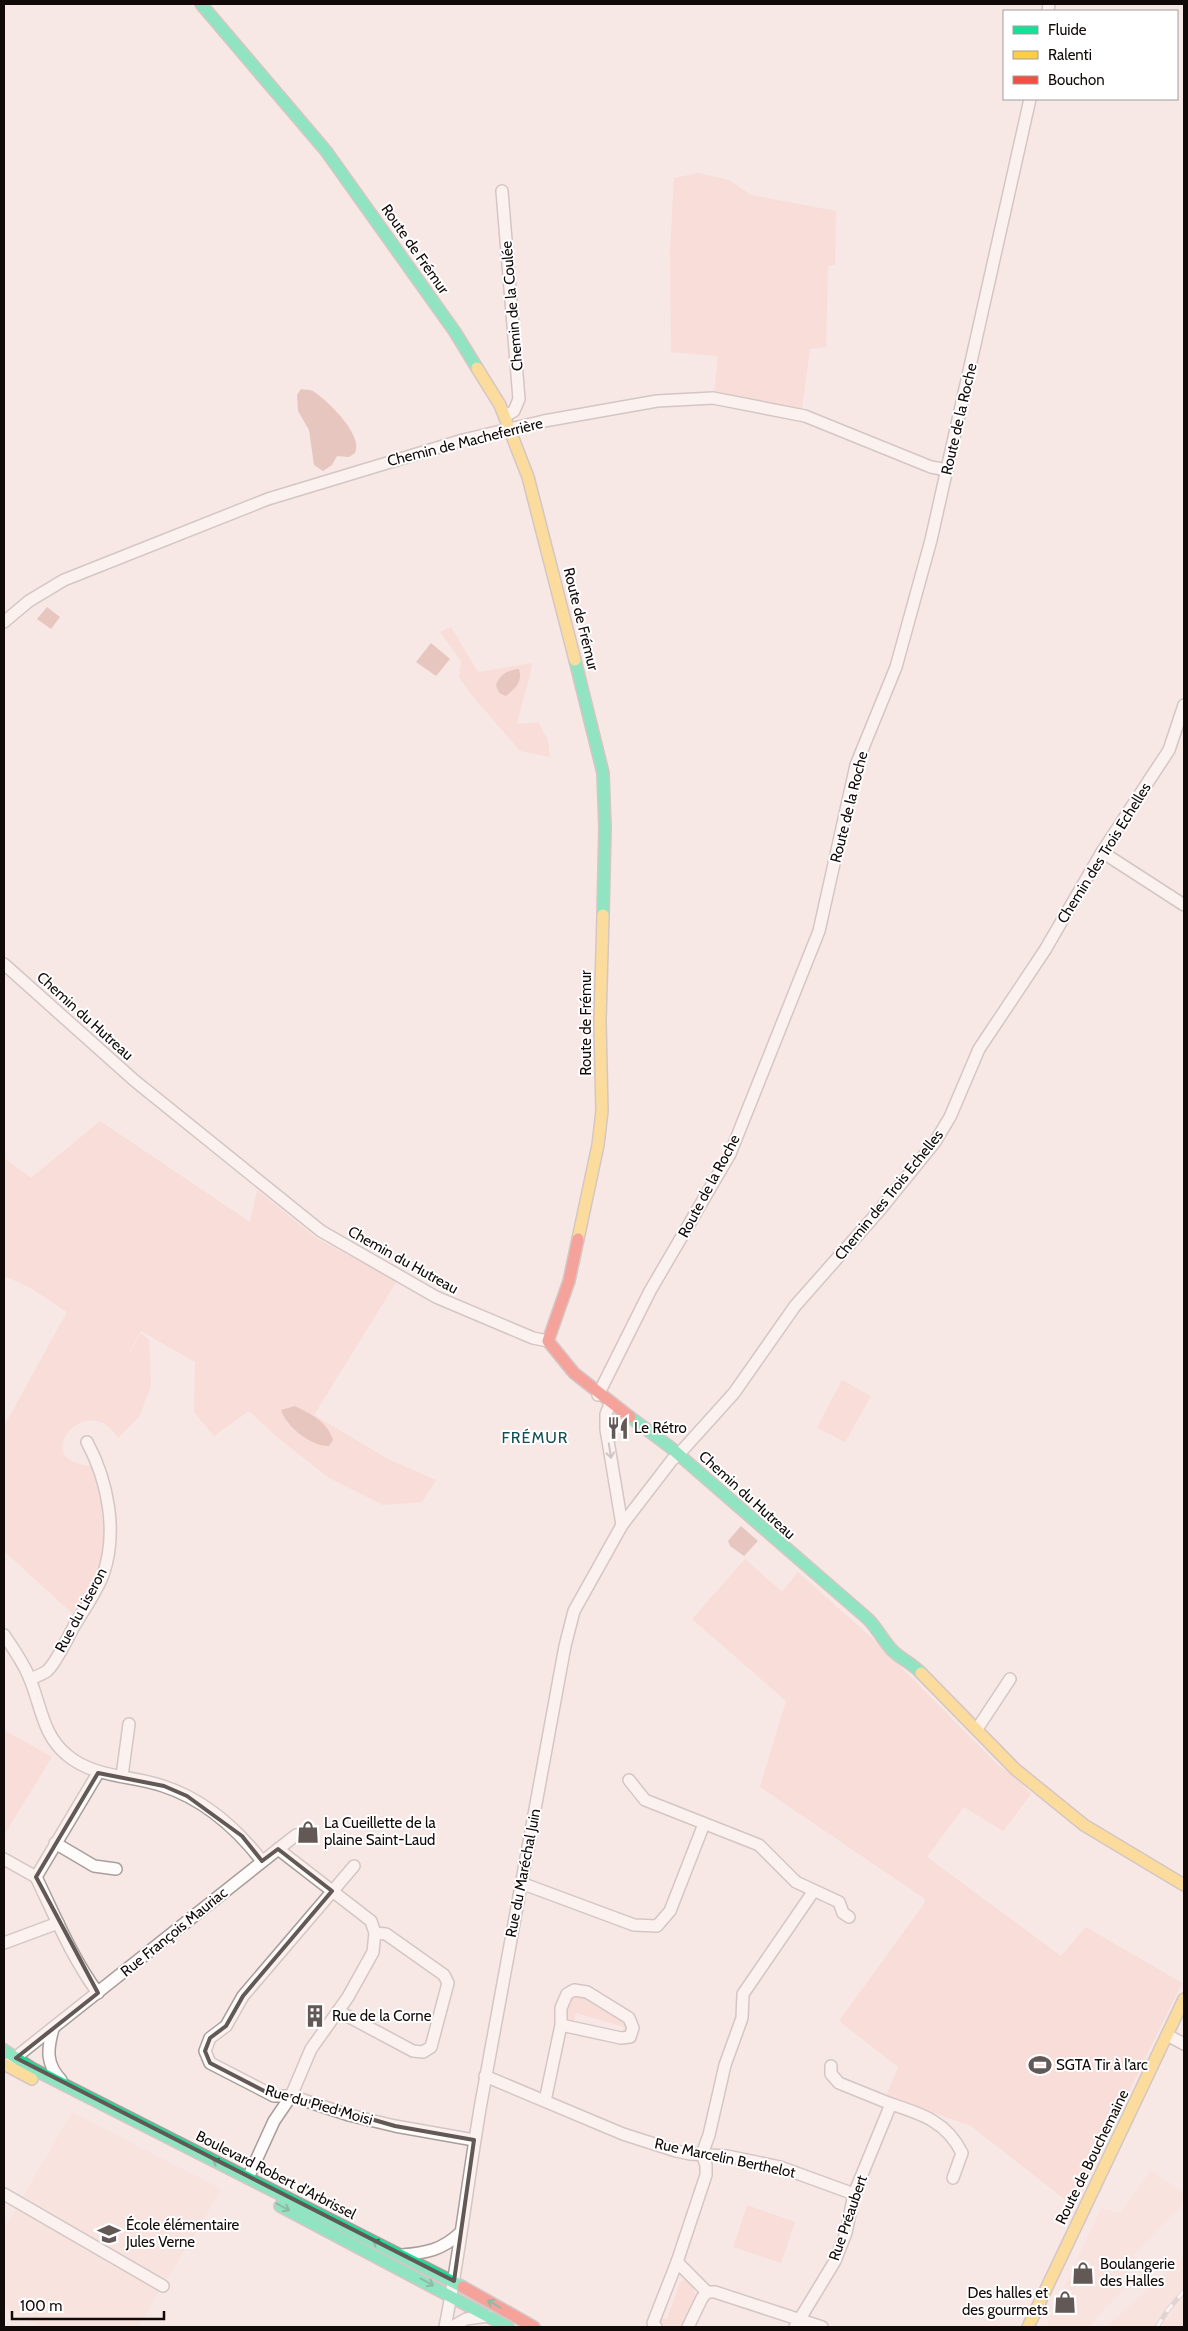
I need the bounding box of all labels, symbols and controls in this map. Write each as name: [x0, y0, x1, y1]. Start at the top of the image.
legend: [1003, 10, 1178, 100]
text: Fluide: [1048, 21, 1087, 39]
text: Ralenti: [1048, 46, 1092, 64]
text: Bouchon: [1048, 71, 1105, 89]
street label: Route de Frémur: [377, 201, 453, 298]
street label: Chemin de la Coulée: [497, 240, 527, 372]
street label: Route de la Roche: [937, 361, 981, 477]
street label: Chemin de Macheferrière: [385, 414, 545, 470]
street label: Route de Frémur: [560, 566, 603, 673]
street label: Route de la Roche: [826, 749, 872, 865]
street label: Chemin des Trois Echelles: [1053, 779, 1155, 927]
street label: Chemin du Hutreau: [33, 968, 137, 1064]
street label: Route de Frémur: [577, 970, 595, 1076]
street label: Chemin des Trois Echelles: [831, 1126, 947, 1264]
street label: Route de la Roche: [674, 1131, 744, 1241]
street label: Chemin du Hutreau: [345, 1222, 461, 1298]
restaurant icon: Le Rétro: [605, 1415, 631, 1441]
place label: Le Rétro: [634, 1419, 687, 1437]
district label: FRÉMUR: [502, 1428, 568, 1447]
one-way arrow: [605, 1443, 615, 1459]
street label: Chemin du Hutreau: [695, 1447, 799, 1543]
street label: Rue du Liseron: [51, 1565, 111, 1655]
street label: Rue du Maréchal Juin: [502, 1807, 544, 1939]
place label: La Cueillette de la plaine Saint-Laud: [324, 1814, 437, 1849]
shop icon: La Cueillette de la plaine Saint-Laud: [295, 1819, 321, 1845]
street label: Rue François Mauriac: [117, 1883, 231, 1981]
building icon: Rue de la Corne: [302, 2003, 328, 2029]
place label: Rue de la Corne: [332, 2007, 432, 2025]
sports icon: SGTA Tir à l’arc: [1027, 2052, 1053, 2078]
place label: SGTA Tir à l’arc: [1056, 2056, 1148, 2074]
street label: Rue du Pied Moisi: [263, 2081, 375, 2129]
street label: Route de Bouchemaine: [1052, 2086, 1133, 2227]
street label: Boulevard Robert d'Arbrissel: [193, 2127, 359, 2223]
street label: Rue Marcelin Berthelot: [653, 2134, 797, 2182]
one-way arrow: [211, 2158, 226, 2168]
street label: Rue Préaubert: [825, 2173, 871, 2263]
one-way arrow: [275, 2202, 290, 2212]
place label: École élémentaire Jules Verne: [125, 2215, 239, 2251]
school or university icon: École élémentaire Jules Verne: [96, 2221, 122, 2247]
one-way arrow: [372, 2239, 387, 2249]
place label: Boulangerie des Halles: [1100, 2255, 1175, 2290]
shop icon: Boulangerie des Halles: [1070, 2260, 1096, 2286]
one-way arrow: [419, 2277, 434, 2287]
place label: Des halles et des gourmets: [962, 2284, 1048, 2319]
scale bar: [12, 2288, 165, 2320]
shop icon: Des halles et des gourmets: [1052, 2289, 1078, 2315]
text: 100 m: [20, 2297, 62, 2315]
one-way arrow: [488, 2299, 502, 2309]

